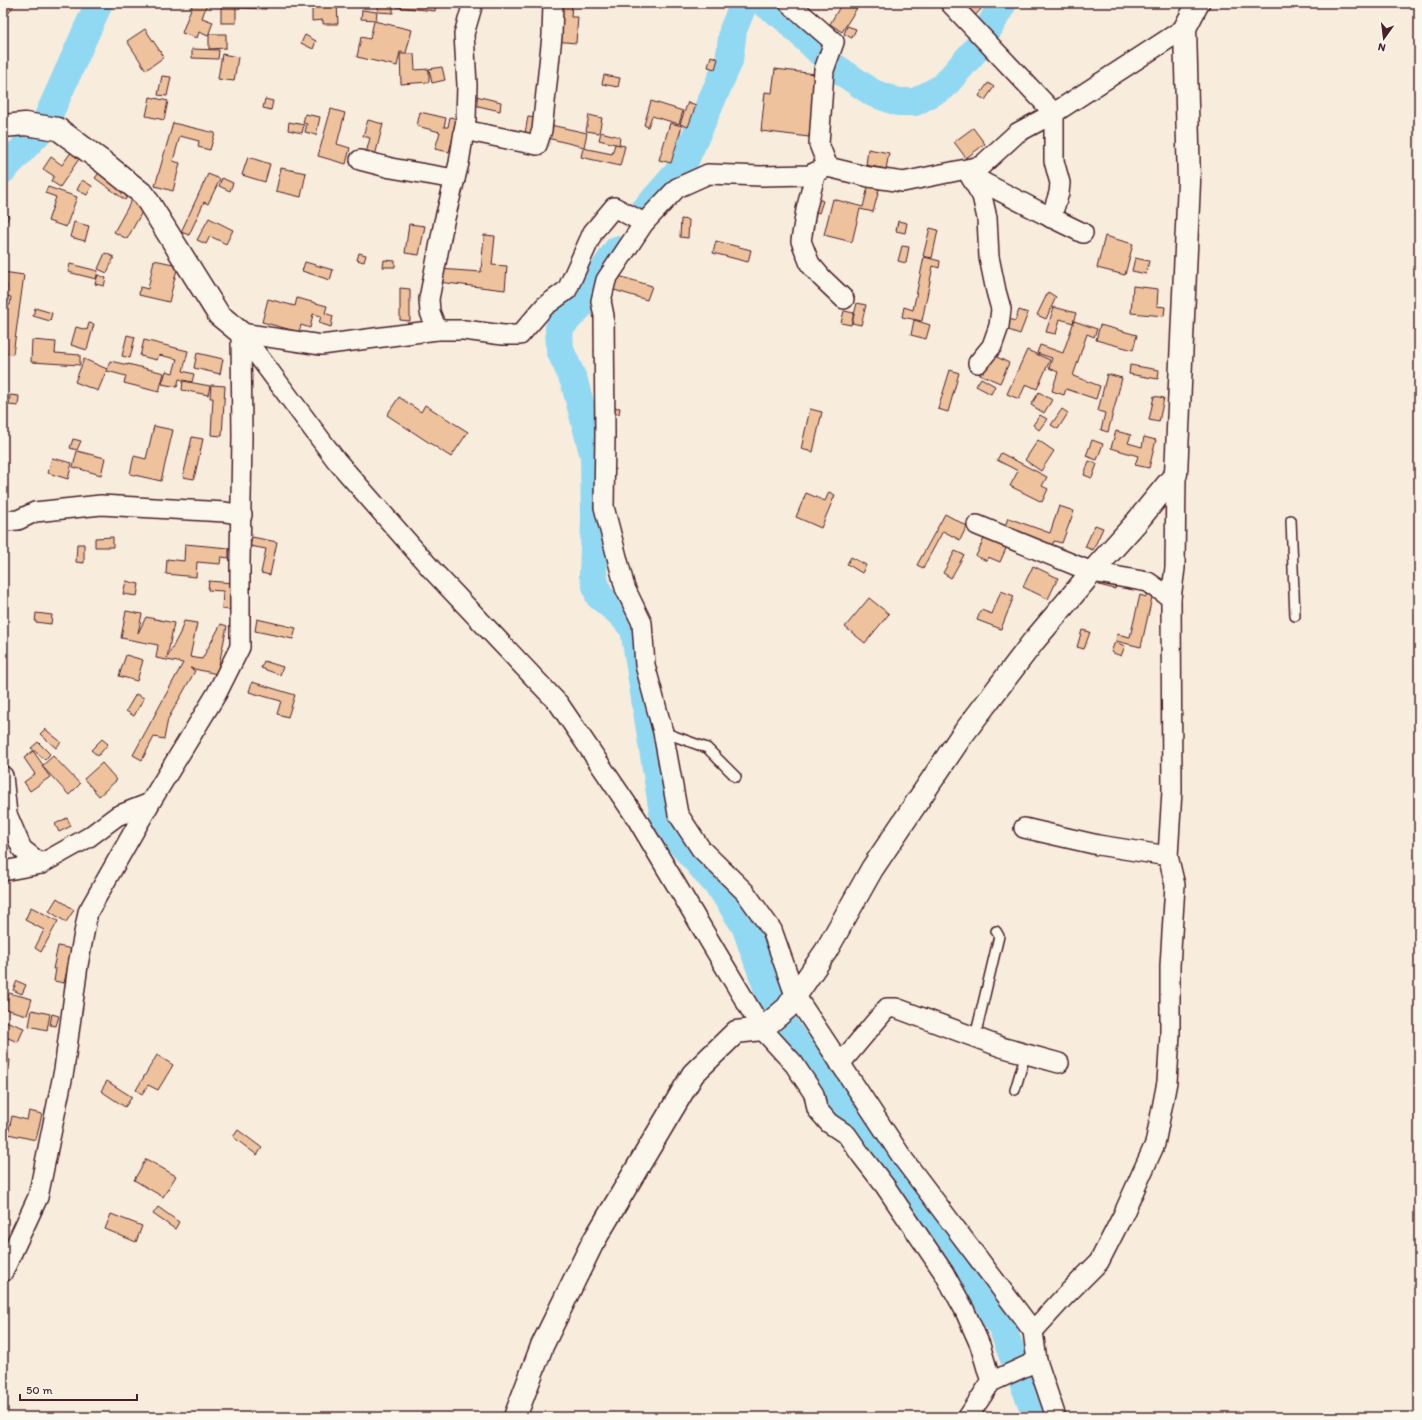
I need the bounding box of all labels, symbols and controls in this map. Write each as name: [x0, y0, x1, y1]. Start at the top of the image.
north arrow: [1364, 18, 1404, 58]
text: N: [1377, 40, 1387, 54]
scale bar: [20, 1376, 137, 1402]
text: 50 m: [26, 1383, 52, 1397]

